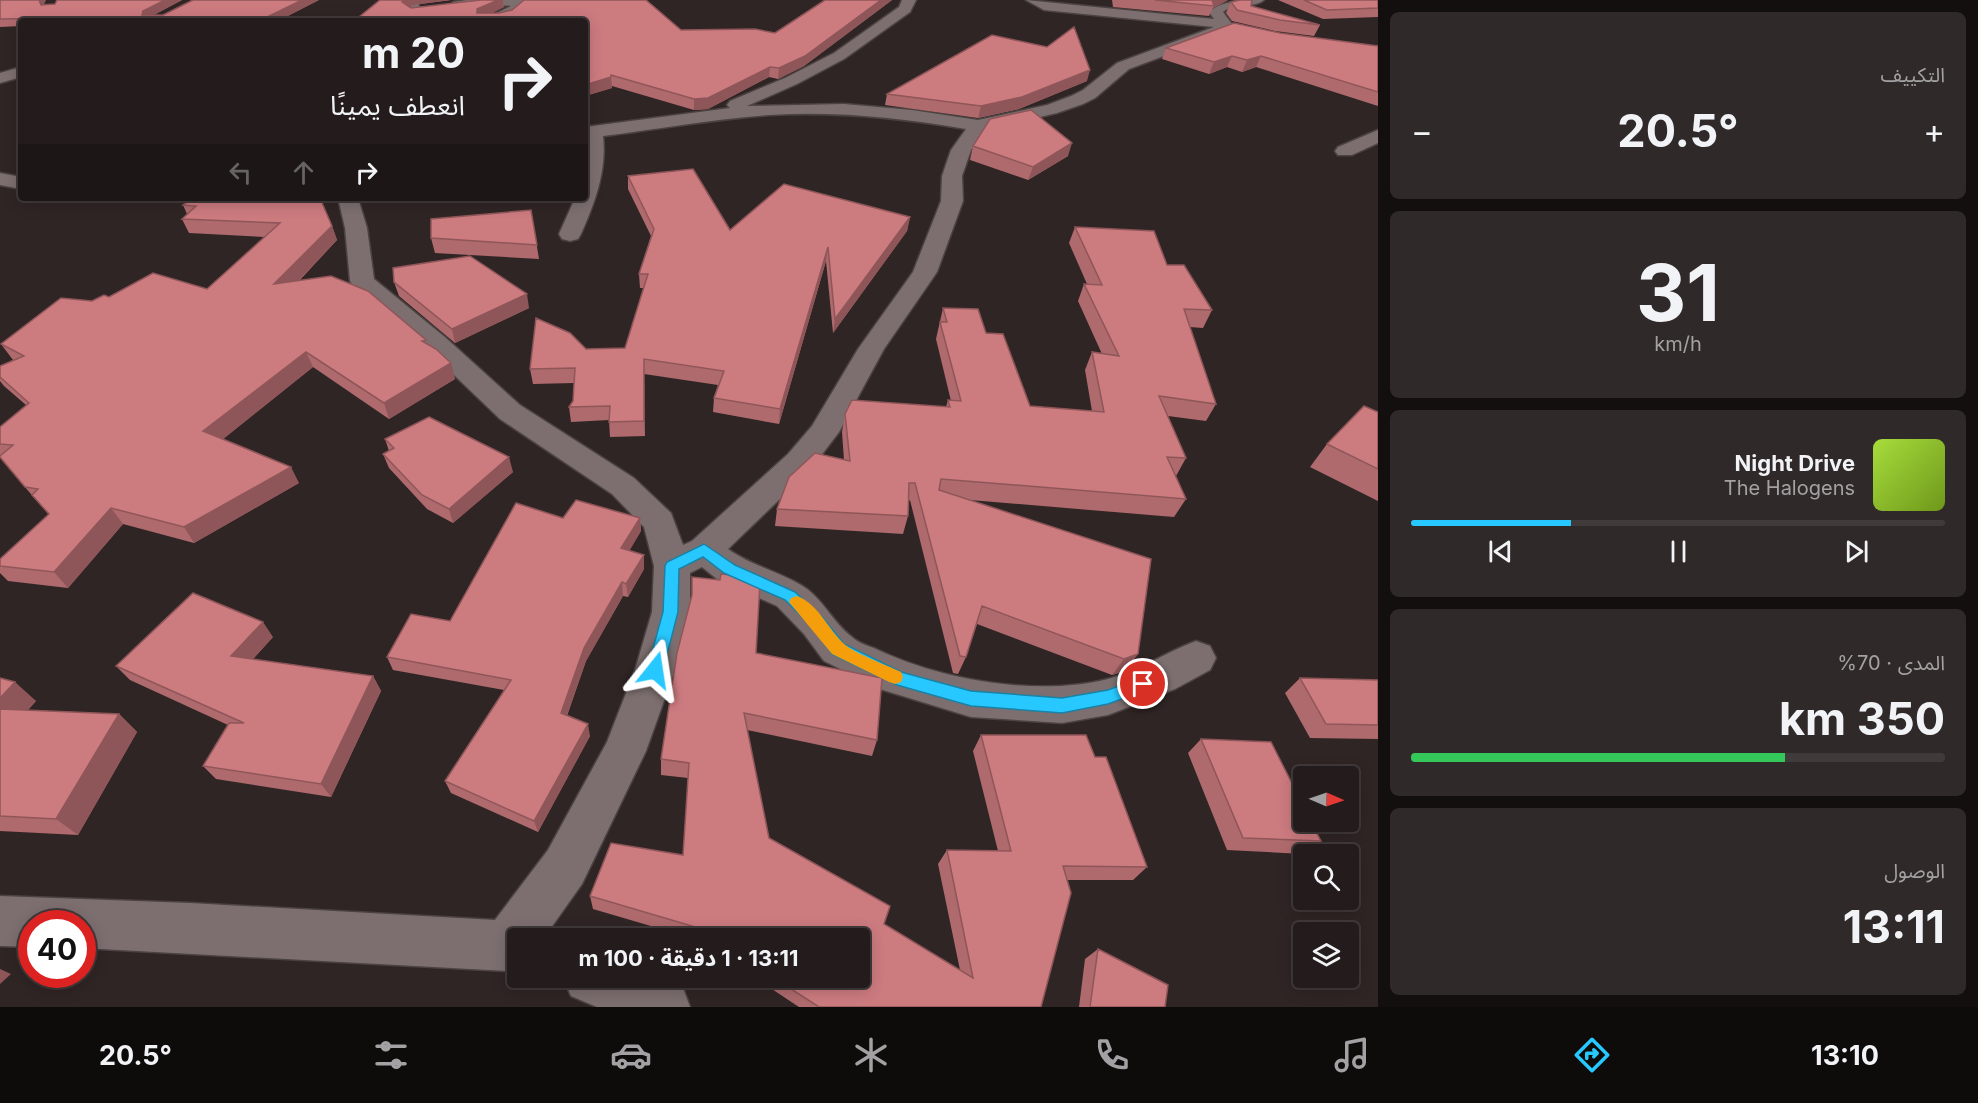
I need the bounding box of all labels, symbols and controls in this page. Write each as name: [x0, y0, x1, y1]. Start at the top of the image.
text: 20 m: [362, 27, 465, 78]
icon: right: [486, 42, 564, 120]
text: التكييف: [1881, 63, 1945, 87]
text: انعطف يمينًا: [330, 89, 465, 122]
text: 20.5°: [1617, 103, 1739, 158]
text: −: [1411, 111, 1433, 151]
text: +: [1923, 111, 1945, 151]
icon: left: [224, 156, 257, 189]
icon: ahead: [287, 156, 320, 189]
icon: right: [350, 156, 383, 189]
text: 31: [1636, 245, 1720, 340]
text: km/h: [1654, 332, 1702, 356]
text: Night Drive: [1735, 450, 1855, 476]
text: The Halogens: [1724, 476, 1855, 500]
icon: previous: [1484, 535, 1517, 568]
icon: pause: [1662, 535, 1695, 568]
icon: next: [1840, 535, 1873, 568]
position arrow: [623, 638, 687, 702]
text: المدى · 70%: [1837, 651, 1945, 675]
pin: [1117, 658, 1168, 709]
icon: arrive: [1126, 667, 1159, 700]
text: 350 km: [1779, 691, 1945, 746]
north arrow: [1293, 766, 1359, 832]
map controls: [1293, 766, 1359, 988]
button: search: [1293, 844, 1359, 910]
text: الوصول: [1884, 859, 1945, 883]
text: 13:11: [1843, 899, 1945, 954]
speed limit sign: 40: [18, 910, 96, 988]
button: layers: [1293, 922, 1359, 988]
text: 13:11 · 1 دقيقة · 100 m: [578, 945, 799, 971]
icon: filters: [370, 1034, 412, 1076]
icon: car: [610, 1034, 652, 1076]
icon: climate: [850, 1034, 892, 1076]
icon: phone: [1091, 1034, 1133, 1076]
icon: music: [1331, 1034, 1373, 1076]
icon: directions: [1571, 1034, 1613, 1076]
text: 20.5°: [99, 1039, 172, 1072]
text: 13:10: [1811, 1039, 1879, 1072]

